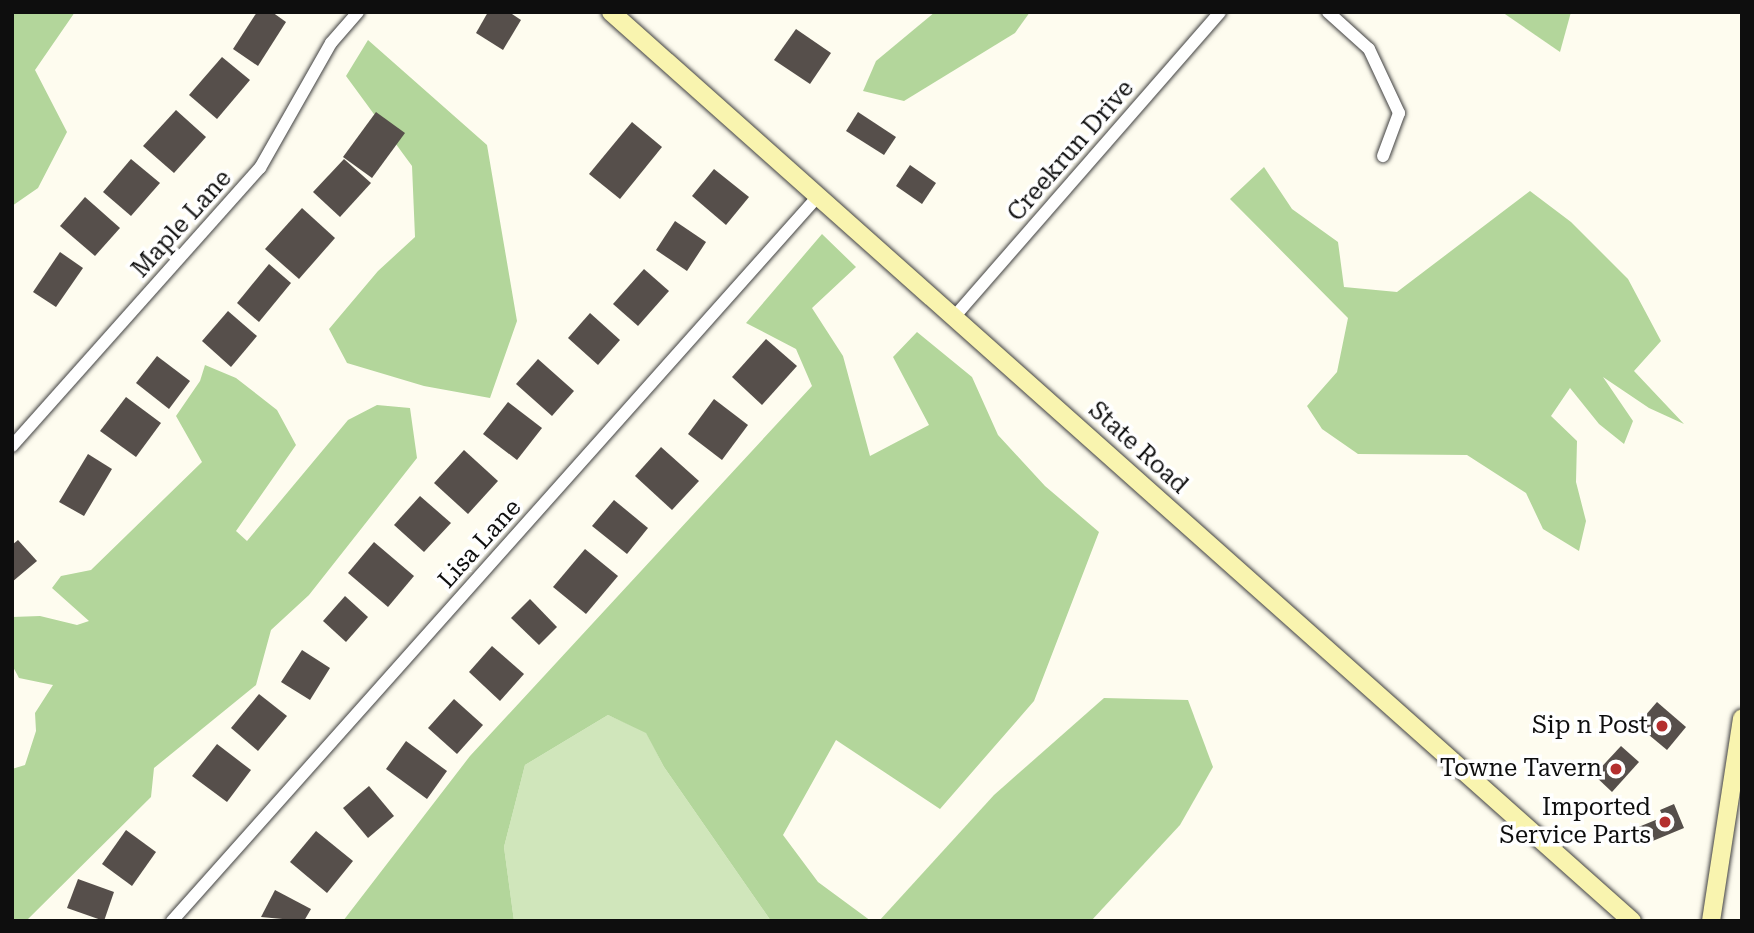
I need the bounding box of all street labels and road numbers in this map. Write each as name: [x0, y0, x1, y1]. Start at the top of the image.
street label: Creekrun Drive: [1002, 75, 1140, 227]
street label: Maple Lane: [126, 164, 238, 284]
street label: State Road: [1083, 396, 1193, 500]
street label: Lisa Lane: [433, 494, 527, 594]

